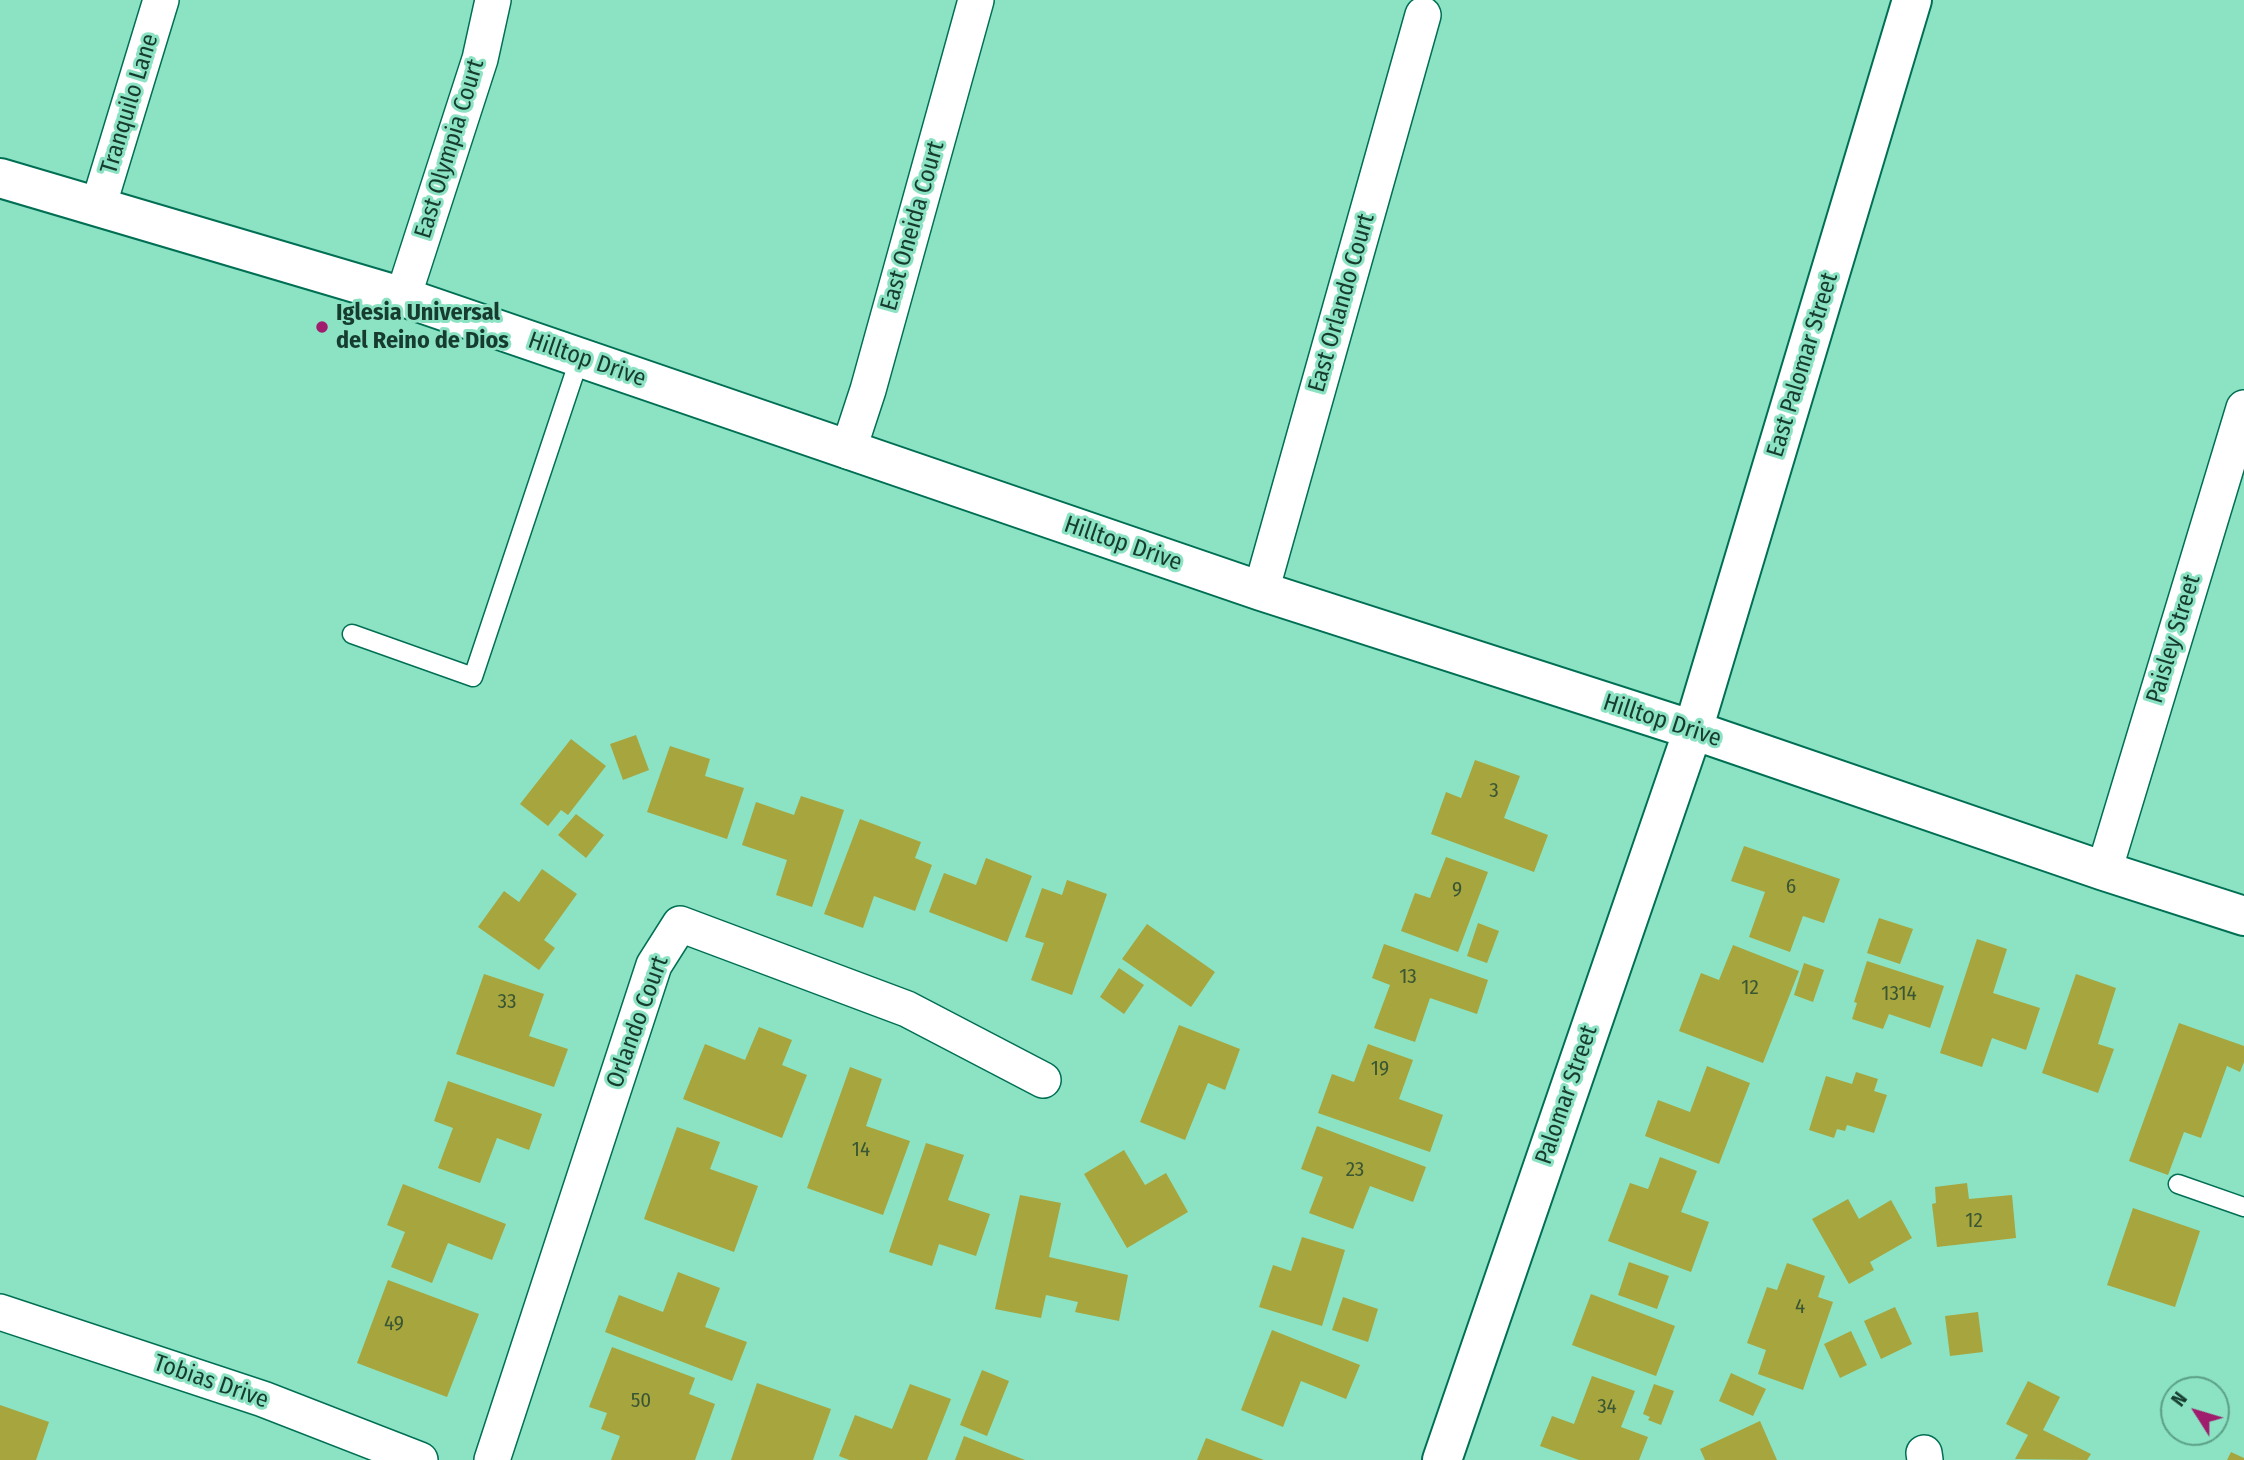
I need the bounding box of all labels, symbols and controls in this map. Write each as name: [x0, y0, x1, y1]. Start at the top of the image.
street label: Tranquilo Lane: [95, 30, 165, 178]
street label: East Olympia Court: [409, 56, 491, 242]
street label: East Oneida Court: [875, 138, 951, 314]
street label: East Orlando Court: [1303, 210, 1381, 396]
street label: East Palomar Street: [1761, 269, 1845, 461]
place label: Iglesia Universal del Reino de Dios: [336, 299, 509, 355]
marker: Iglesia Universal del Reino de Dios: [314, 319, 330, 335]
street label: Hilltop Drive: [524, 326, 650, 394]
street label: Hilltop Drive: [1060, 510, 1186, 578]
street label: Paisley Street: [2141, 571, 2207, 707]
street label: Hilltop Drive: [1599, 688, 1725, 754]
house number: 3: [1489, 778, 1499, 804]
house number: 6: [1786, 874, 1796, 900]
house number: 9: [1452, 877, 1462, 903]
street label: Orlando Court: [601, 952, 675, 1092]
house number: 13: [1399, 964, 1417, 990]
house number: 12: [1741, 975, 1759, 1001]
house number: 1314: [1881, 981, 1917, 1007]
house number: 33: [498, 989, 516, 1015]
street label: Palomar Street: [1530, 1022, 1604, 1168]
house number: 19: [1371, 1056, 1389, 1082]
house number: 14: [852, 1137, 870, 1163]
house number: 23: [1346, 1157, 1364, 1183]
house number: 12: [1965, 1208, 1983, 1234]
house number: 4: [1795, 1294, 1805, 1320]
house number: 49: [384, 1311, 404, 1337]
street label: Tobias Drive: [150, 1349, 272, 1415]
north arrow: [2160, 1376, 2230, 1446]
house number: 50: [631, 1388, 651, 1414]
text: N: [2167, 1388, 2192, 1411]
house number: 34: [1597, 1394, 1617, 1420]

